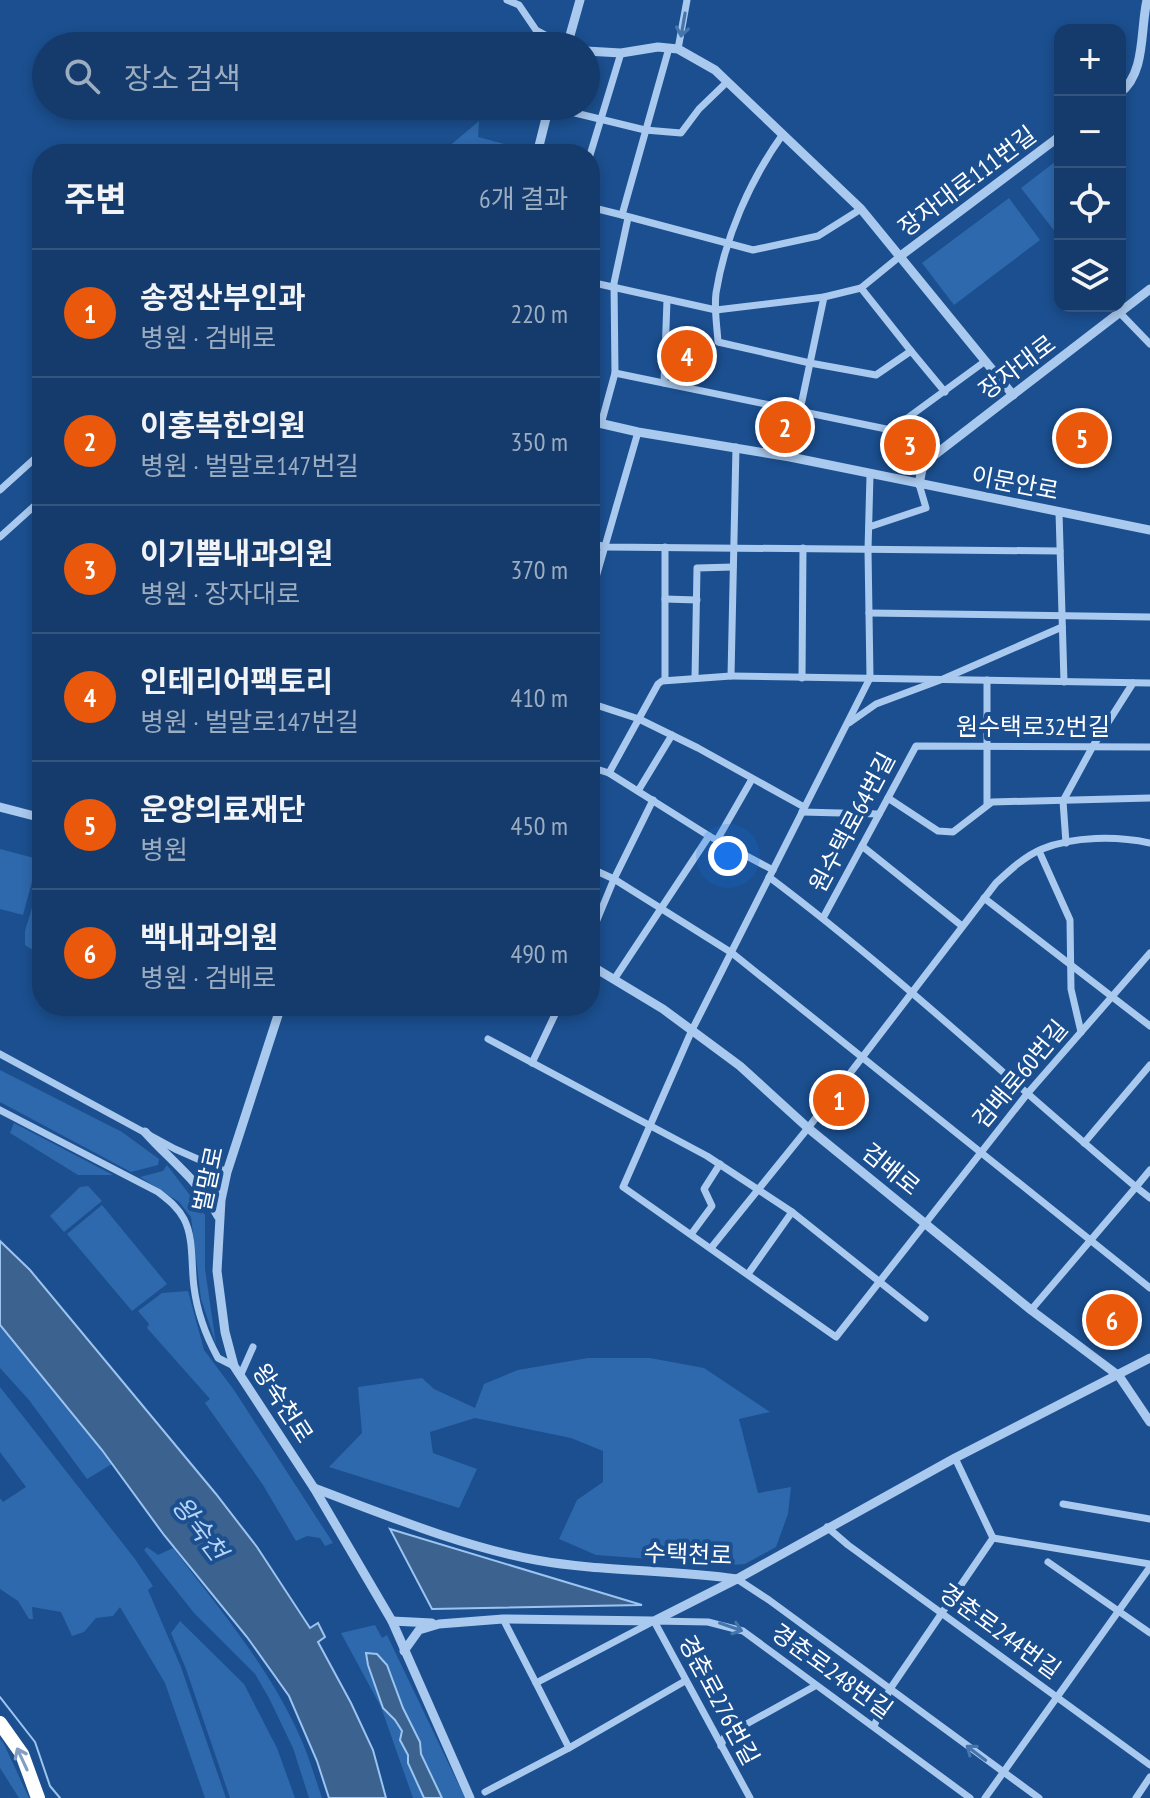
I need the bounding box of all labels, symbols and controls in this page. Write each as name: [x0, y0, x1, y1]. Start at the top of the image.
one-way arrow: [674, 11, 689, 37]
map controls: [1054, 24, 1126, 312]
button: +: [1054, 24, 1126, 96]
search box: [32, 32, 600, 120]
icon: search: [60, 54, 104, 98]
text: 장소 검색: [124, 58, 241, 97]
button: −: [1054, 96, 1126, 168]
street label: 장자대로111번길: [892, 119, 1042, 243]
button: locate: [1054, 168, 1126, 240]
text: 주변: [64, 176, 127, 220]
text: 6개 결과: [479, 182, 568, 215]
button: layers: [1054, 240, 1126, 312]
text: 송정산부인과: [140, 277, 306, 316]
text: 1: [84, 297, 96, 330]
text: 220 m: [510, 297, 568, 330]
text: 병원 · 검배로: [140, 321, 276, 354]
pin: 4: [661, 326, 713, 386]
street label: 장자대로: [972, 328, 1062, 406]
pin: 2: [759, 397, 811, 457]
text: 이홍복한의원: [140, 405, 306, 444]
pin: 5: [1056, 408, 1108, 468]
pin: 3: [884, 415, 936, 475]
text: 2: [84, 425, 96, 458]
text: 350 m: [510, 425, 568, 458]
text: 병원 · 벌말로147번길: [140, 449, 359, 482]
street label: 이문안로: [969, 459, 1061, 507]
text: 이기쁨내과의원: [140, 533, 333, 572]
text: 3: [84, 553, 96, 586]
text: 370 m: [510, 553, 568, 586]
text: 병원 · 장자대로: [140, 577, 300, 610]
text: 인테리어팩토리: [140, 661, 333, 700]
text: 4: [84, 681, 96, 714]
text: 410 m: [510, 681, 568, 714]
text: 병원 · 벌말로147번길: [140, 705, 359, 738]
street label: 원수택로32번길: [956, 711, 1110, 742]
street label: 원수택로64번길: [802, 747, 902, 897]
text: 운양의료재단: [140, 789, 306, 828]
text: 5: [84, 809, 96, 842]
text: 450 m: [510, 809, 568, 842]
text: 병원: [140, 833, 188, 866]
your location: [708, 836, 748, 876]
text: 백내과의원: [140, 917, 278, 956]
text: 6: [84, 937, 96, 970]
text: 490 m: [510, 937, 568, 970]
text: 병원 · 검배로: [140, 961, 276, 994]
street label: 검배로60번길: [966, 1013, 1074, 1135]
pin: 1: [813, 1070, 865, 1130]
street label: 검배로: [856, 1136, 926, 1202]
street label: 벌말로: [186, 1143, 230, 1215]
pin: 6: [1086, 1290, 1138, 1350]
street label: 왕숙천로: [246, 1358, 320, 1448]
water label: 왕숙천: [165, 1489, 237, 1569]
street label: 수택천로: [643, 1537, 733, 1571]
street label: 경춘로244번길: [933, 1576, 1067, 1686]
street label: 경춘로248번길: [765, 1616, 899, 1726]
one-way arrow: [718, 1621, 743, 1636]
street label: 경춘로276번길: [672, 1630, 766, 1770]
one-way arrow: [966, 1744, 987, 1761]
one-way arrow: [14, 1747, 29, 1771]

